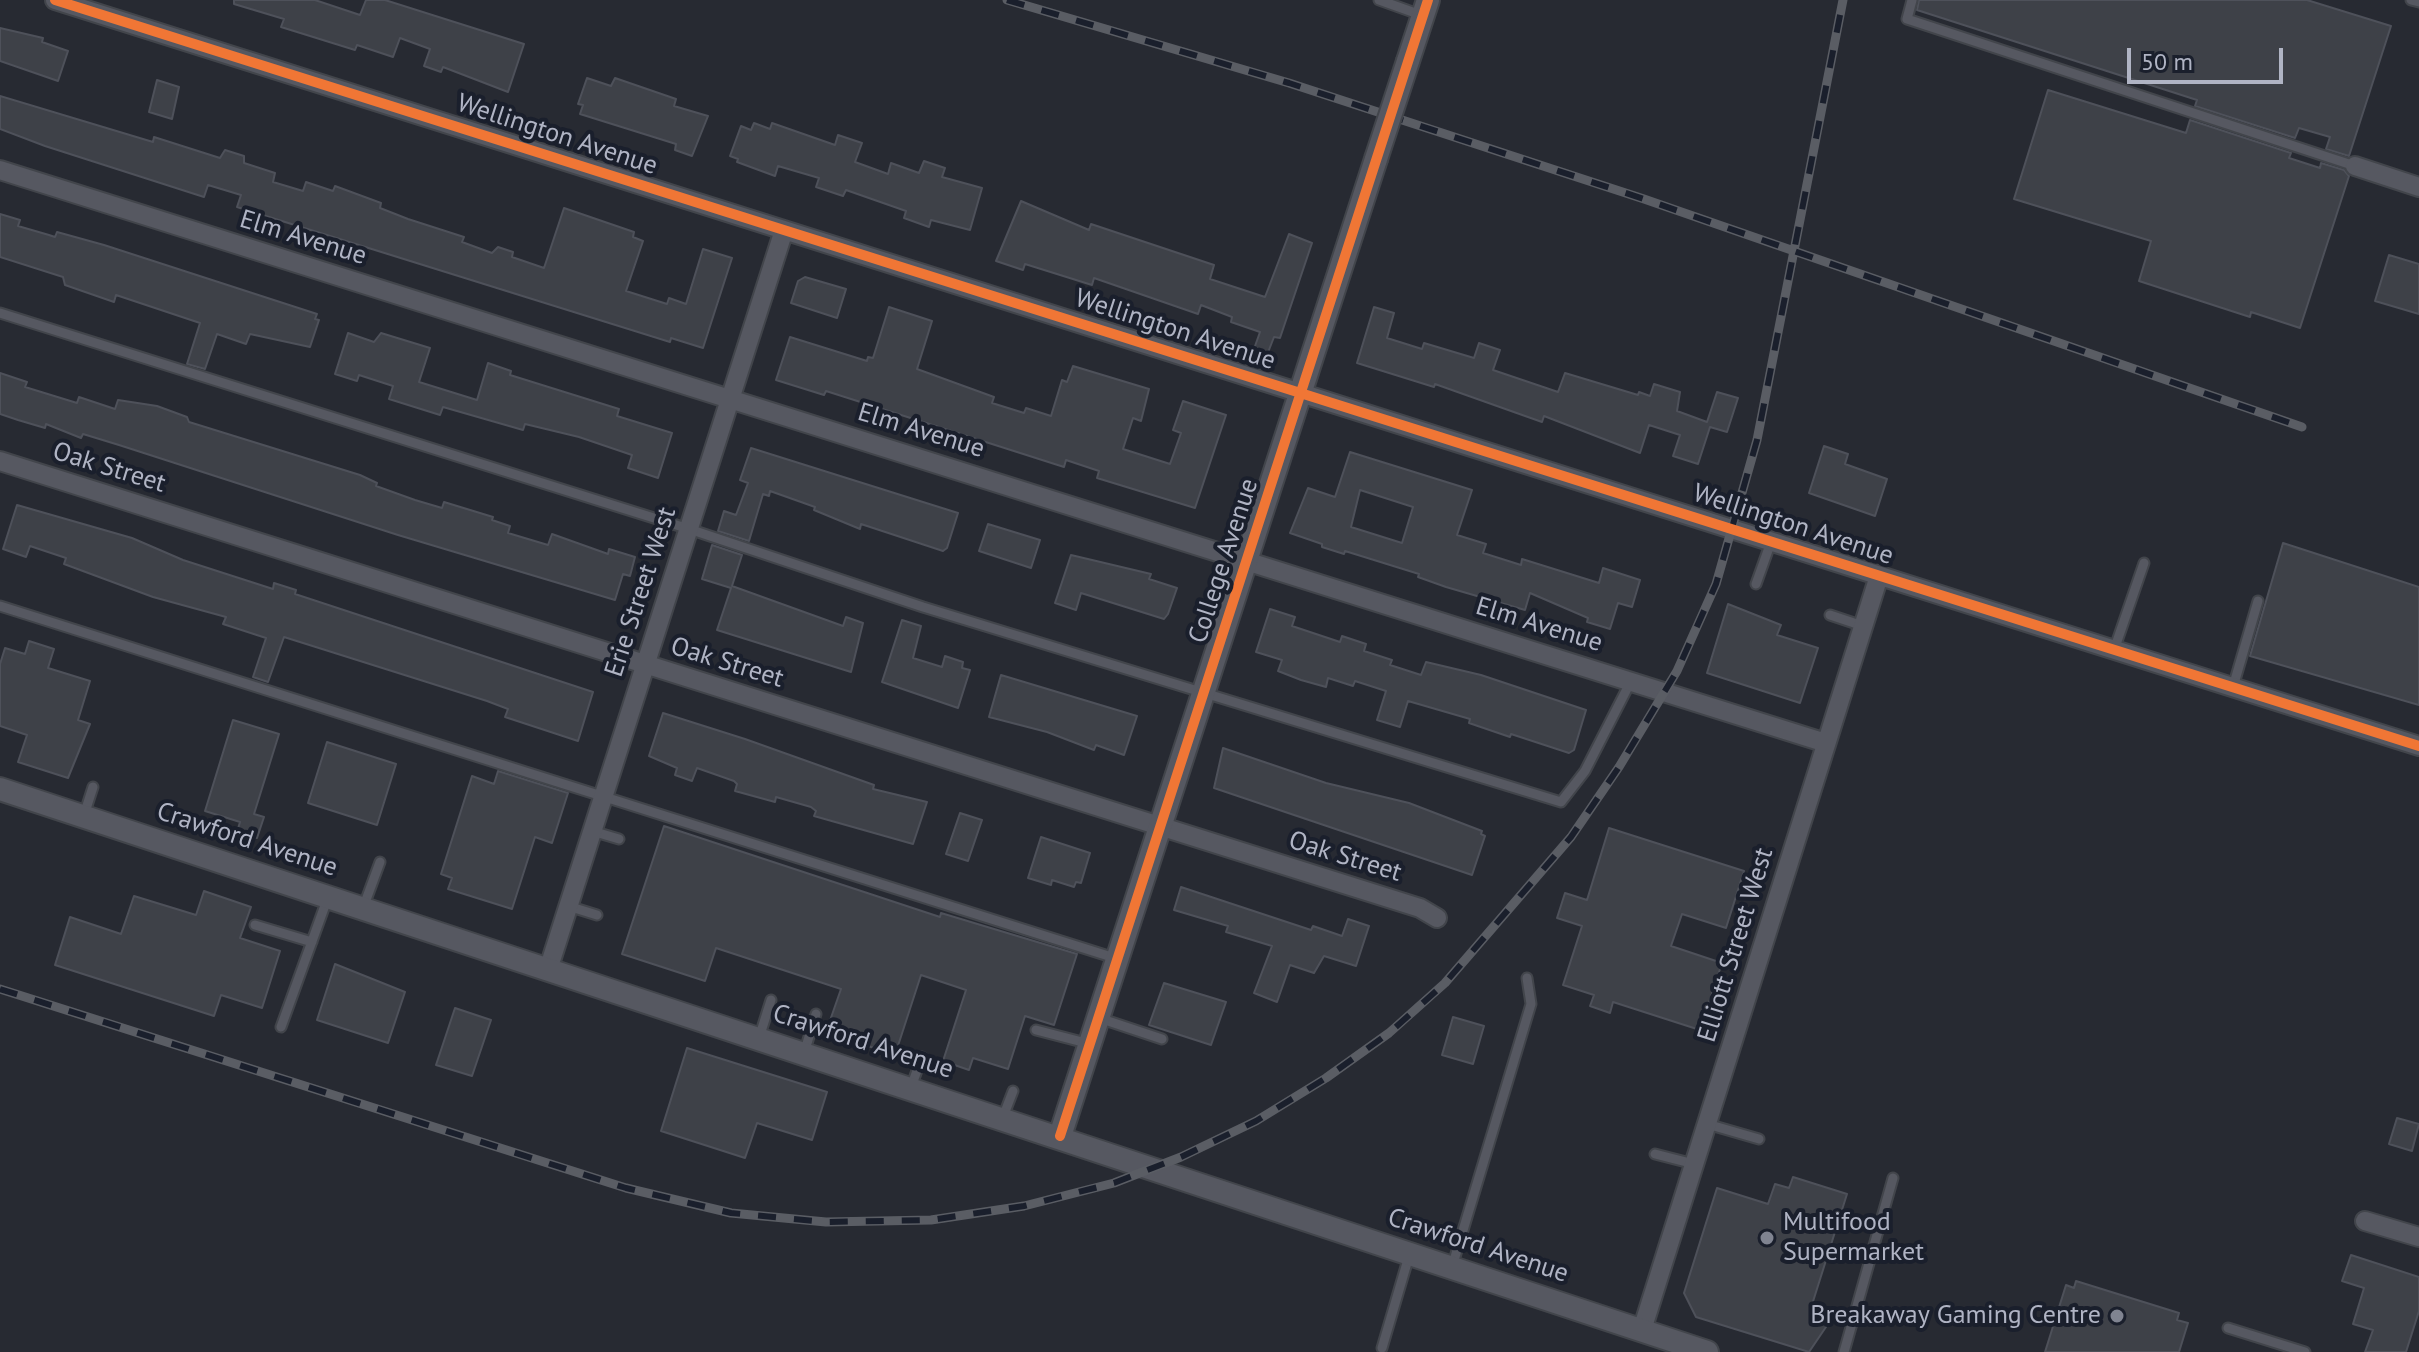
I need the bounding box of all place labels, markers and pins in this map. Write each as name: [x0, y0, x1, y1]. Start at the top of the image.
place label: Multifood Supermarket: [1783, 1207, 1924, 1268]
marker: Multifood Supermarket: [1758, 1229, 1776, 1247]
place label: Breakaway Gaming Centre: [1810, 1300, 2101, 1332]
marker: Breakaway Gaming Centre: [2108, 1307, 2126, 1325]

